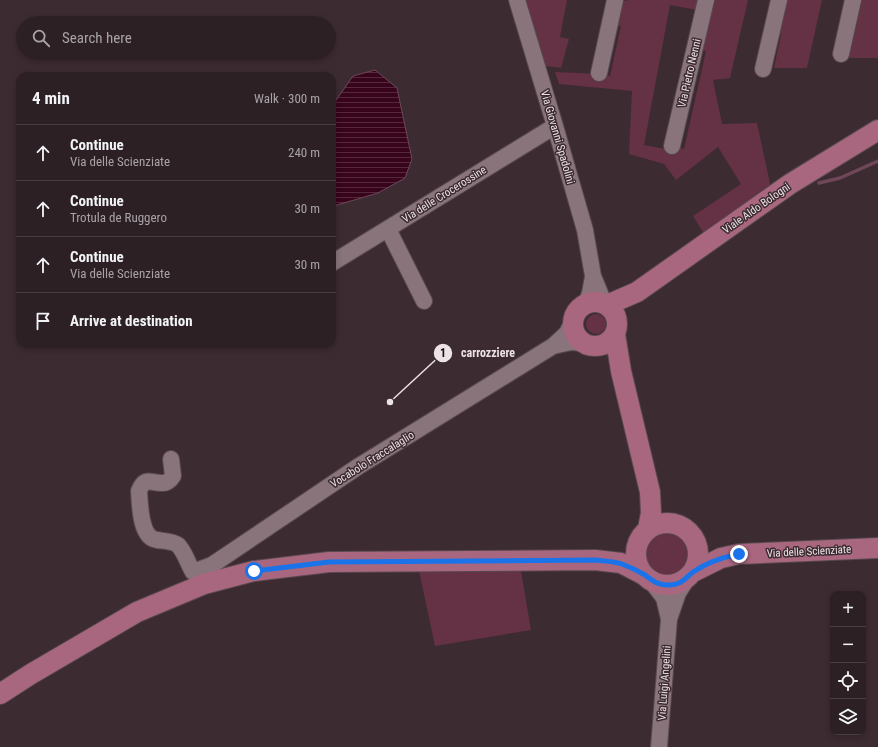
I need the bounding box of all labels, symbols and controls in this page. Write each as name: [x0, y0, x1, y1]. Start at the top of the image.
search box: [16, 16, 336, 60]
icon: search: [30, 27, 52, 49]
text: Search here: [62, 29, 132, 47]
street label: Via Pietro Nenni: [675, 38, 704, 109]
text: 4 min: [32, 88, 70, 108]
street label: Via Giovanni Spadolini: [538, 89, 577, 185]
text: Walk · 300 m: [254, 91, 320, 106]
text: Continue: [70, 136, 124, 154]
icon: ahead: [32, 142, 54, 164]
text: 240 m: [288, 145, 320, 160]
text: Via delle Scienziate: [70, 154, 170, 169]
street label: Via delle Crocerossine: [400, 163, 489, 226]
street label: Viale Aldo Bologni: [720, 180, 793, 237]
text: Continue: [70, 192, 124, 210]
icon: ahead: [32, 198, 54, 220]
text: 30 m: [294, 201, 320, 216]
text: Trotula de Ruggero: [70, 210, 167, 225]
text: Continue: [70, 248, 124, 266]
icon: ahead: [32, 254, 54, 276]
text: 30 m: [294, 257, 320, 272]
text: Via delle Scienziate: [70, 266, 170, 281]
icon: arrive: [32, 310, 54, 332]
text: Arrive at destination: [70, 312, 193, 330]
callout: carrozziere: [433, 341, 523, 365]
text: 1: [440, 346, 446, 360]
text: carrozziere: [461, 346, 515, 360]
street label: Vocabolo Fraccalaglio: [328, 428, 417, 490]
street label: Via delle Scienziate: [766, 543, 852, 560]
route end: [730, 545, 748, 563]
route start: [245, 562, 263, 580]
map controls: [830, 591, 866, 735]
button: +: [830, 591, 866, 627]
button: −: [830, 627, 866, 663]
street label: Via Luigi Angelini: [655, 645, 674, 721]
button: locate: [830, 663, 866, 699]
button: layers: [830, 699, 866, 735]

